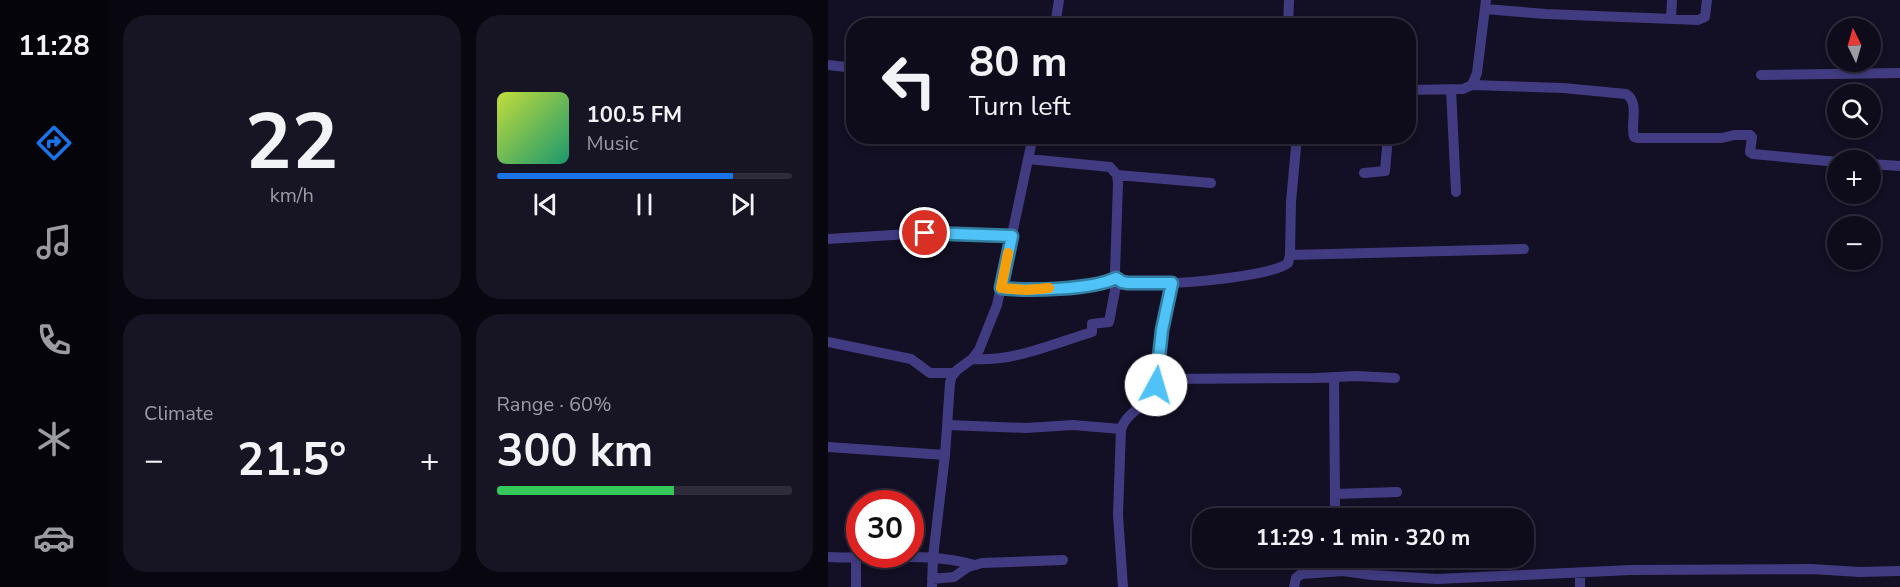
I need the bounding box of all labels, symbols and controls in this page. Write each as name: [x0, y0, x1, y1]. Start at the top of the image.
north arrow: [1827, 18, 1881, 72]
map controls: [1827, 18, 1881, 270]
text: 11:28: [18, 28, 90, 65]
text: 80 m: [969, 34, 1068, 91]
icon: left: [870, 42, 948, 120]
button: search: [1827, 84, 1881, 138]
text: Turn left: [969, 88, 1070, 125]
text: 22: [245, 89, 339, 196]
text: 100.5 FM: [587, 100, 682, 130]
icon: directions: [33, 122, 75, 164]
text: Music: [587, 130, 638, 157]
button: +: [1827, 150, 1881, 204]
text: km/h: [270, 182, 314, 209]
icon: previous: [529, 188, 562, 221]
icon: pause: [628, 188, 661, 221]
icon: next: [726, 188, 759, 221]
pin: [899, 207, 950, 258]
icon: arrive: [908, 216, 941, 249]
button: −: [1827, 216, 1881, 270]
icon: music: [33, 221, 75, 263]
icon: phone: [33, 319, 75, 361]
position arrow: [1124, 353, 1188, 417]
text: Range · 60%: [497, 391, 612, 418]
text: Climate: [144, 400, 213, 427]
icon: climate: [33, 418, 75, 460]
text: 300 km: [497, 421, 653, 482]
text: 21.5°: [237, 430, 346, 491]
text: −: [144, 438, 164, 483]
text: +: [420, 438, 440, 483]
speed limit sign: 30: [846, 490, 924, 568]
icon: car: [33, 517, 75, 559]
text: 11:29 · 1 min · 320 m: [1256, 523, 1470, 553]

